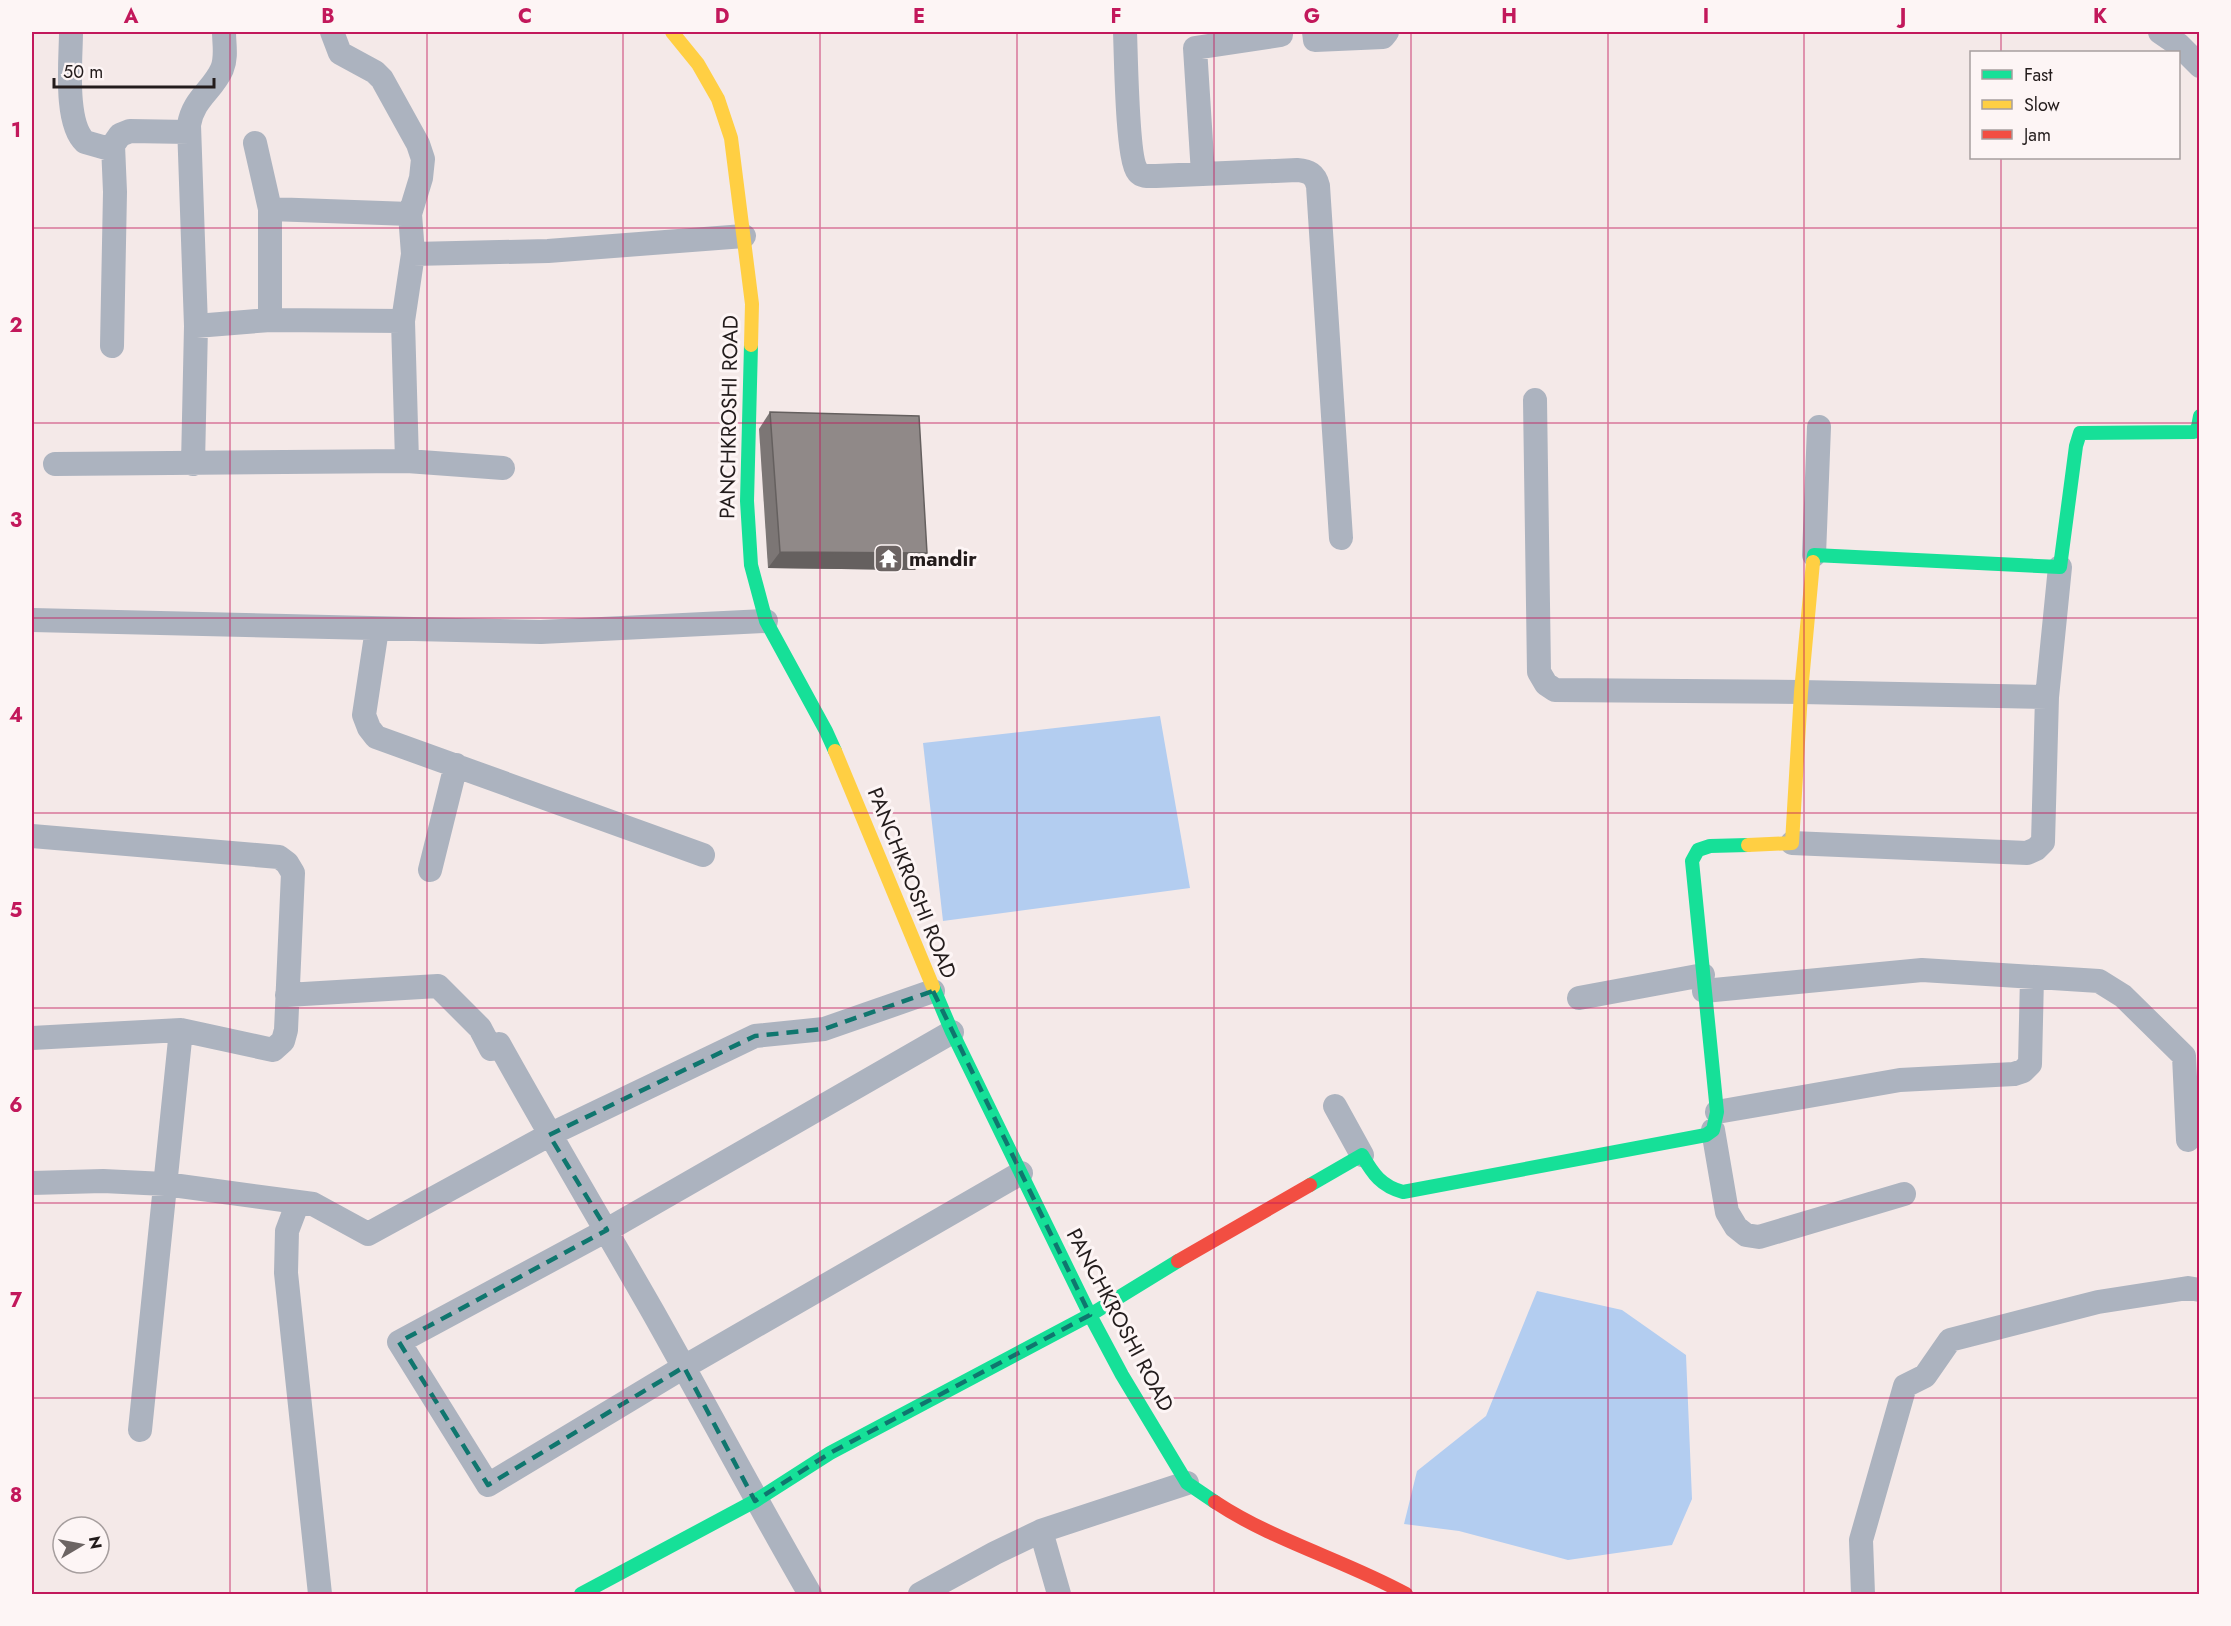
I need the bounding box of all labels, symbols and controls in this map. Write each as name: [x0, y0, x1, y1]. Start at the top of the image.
text: A: [123, 2, 139, 31]
text: B: [321, 2, 335, 31]
text: C: [518, 2, 532, 31]
text: D: [715, 2, 729, 31]
text: E: [913, 2, 925, 31]
text: F: [1110, 2, 1122, 31]
text: G: [1304, 2, 1320, 31]
text: H: [1501, 2, 1517, 31]
text: I: [1703, 2, 1709, 31]
text: J: [1896, 2, 1906, 31]
text: K: [2093, 2, 2107, 31]
scale bar: [54, 51, 214, 89]
legend: [1970, 51, 2180, 159]
text: 50 m: [63, 59, 103, 85]
text: Fast: [2024, 62, 2053, 88]
text: Slow: [2024, 92, 2061, 118]
text: 1: [11, 116, 21, 145]
text: Jam: [2022, 122, 2051, 148]
text: 2: [9, 311, 23, 340]
street label: PANCHKROSHI ROAD: [712, 315, 746, 519]
text: 3: [10, 506, 22, 535]
temple icon: mandir: [872, 543, 904, 575]
place label: mandir: [909, 544, 977, 574]
text: 4: [9, 701, 23, 730]
street label: PANCHKROSHI ROAD: [860, 783, 964, 983]
text: 5: [10, 896, 23, 925]
text: 6: [9, 1091, 23, 1120]
street label: PANCHKROSHI ROAD: [1059, 1223, 1181, 1417]
text: 7: [10, 1286, 23, 1315]
text: 8: [10, 1481, 22, 1510]
north arrow: [51, 1515, 111, 1575]
text: N: [83, 1534, 108, 1551]

